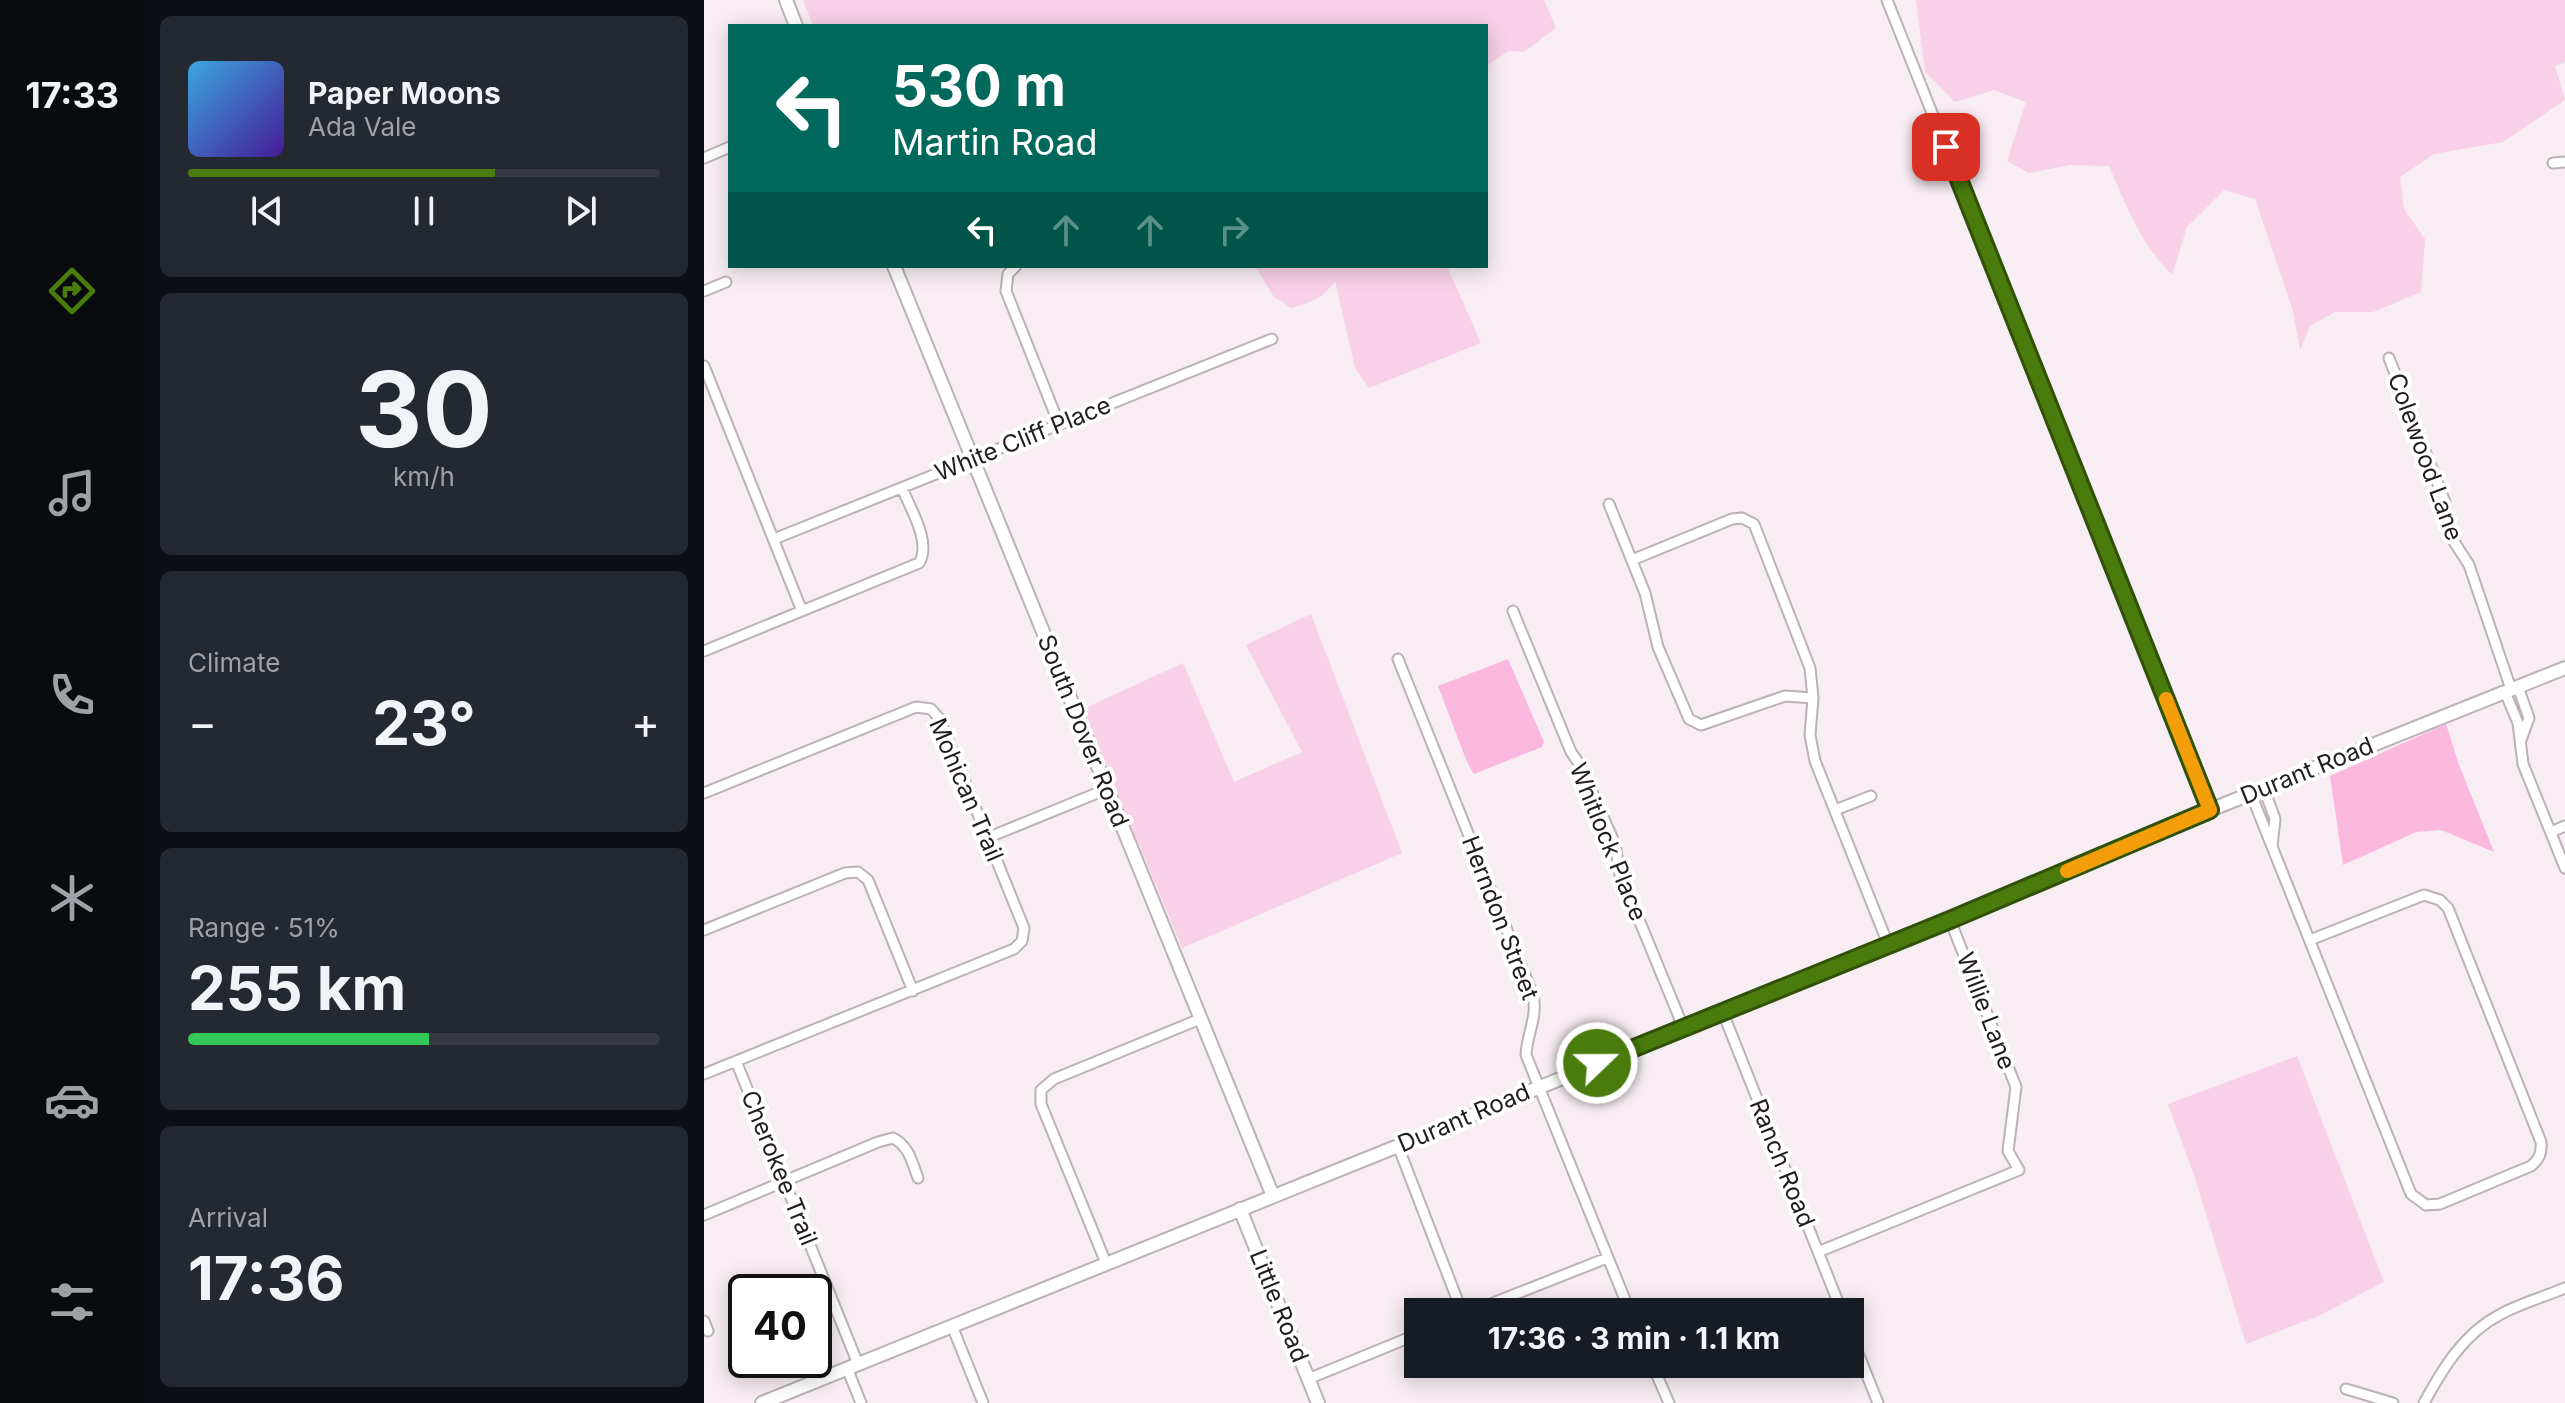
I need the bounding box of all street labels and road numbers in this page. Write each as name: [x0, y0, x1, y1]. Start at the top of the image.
street label: Colewood Lane: [2382, 369, 2469, 544]
street label: White Cliff Place: [931, 390, 1115, 487]
street label: South Dover Road: [1032, 630, 1135, 831]
street label: Mohican Trail: [923, 714, 1010, 866]
street label: Durant Road: [2236, 731, 2377, 810]
street label: Whitlock Place: [1564, 759, 1653, 925]
street label: Herndon Street: [1456, 832, 1545, 1004]
street label: Willie Lane: [1951, 948, 2022, 1073]
street label: Durant Road: [1393, 1077, 1534, 1158]
street label: Cherokee Trail: [735, 1086, 824, 1249]
street label: Ranch Road: [1744, 1095, 1821, 1231]
street label: Little Road: [1244, 1245, 1315, 1366]

